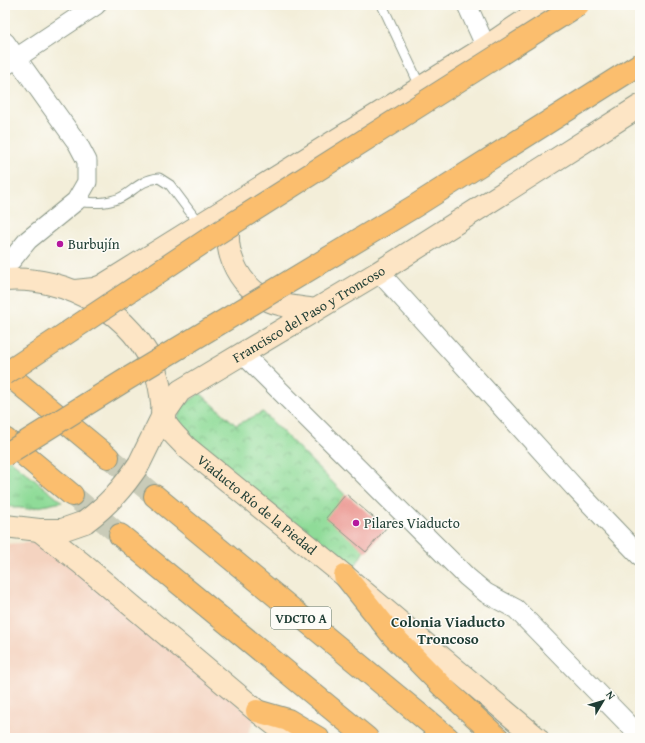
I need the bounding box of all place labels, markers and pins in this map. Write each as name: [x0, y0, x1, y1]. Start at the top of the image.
place label: Burbujín: [68, 234, 120, 254]
marker: Burbujín: [55, 239, 65, 249]
place label: Pilares Viaducto: [364, 513, 460, 533]
marker: Pilares Viaducto: [351, 518, 361, 528]

